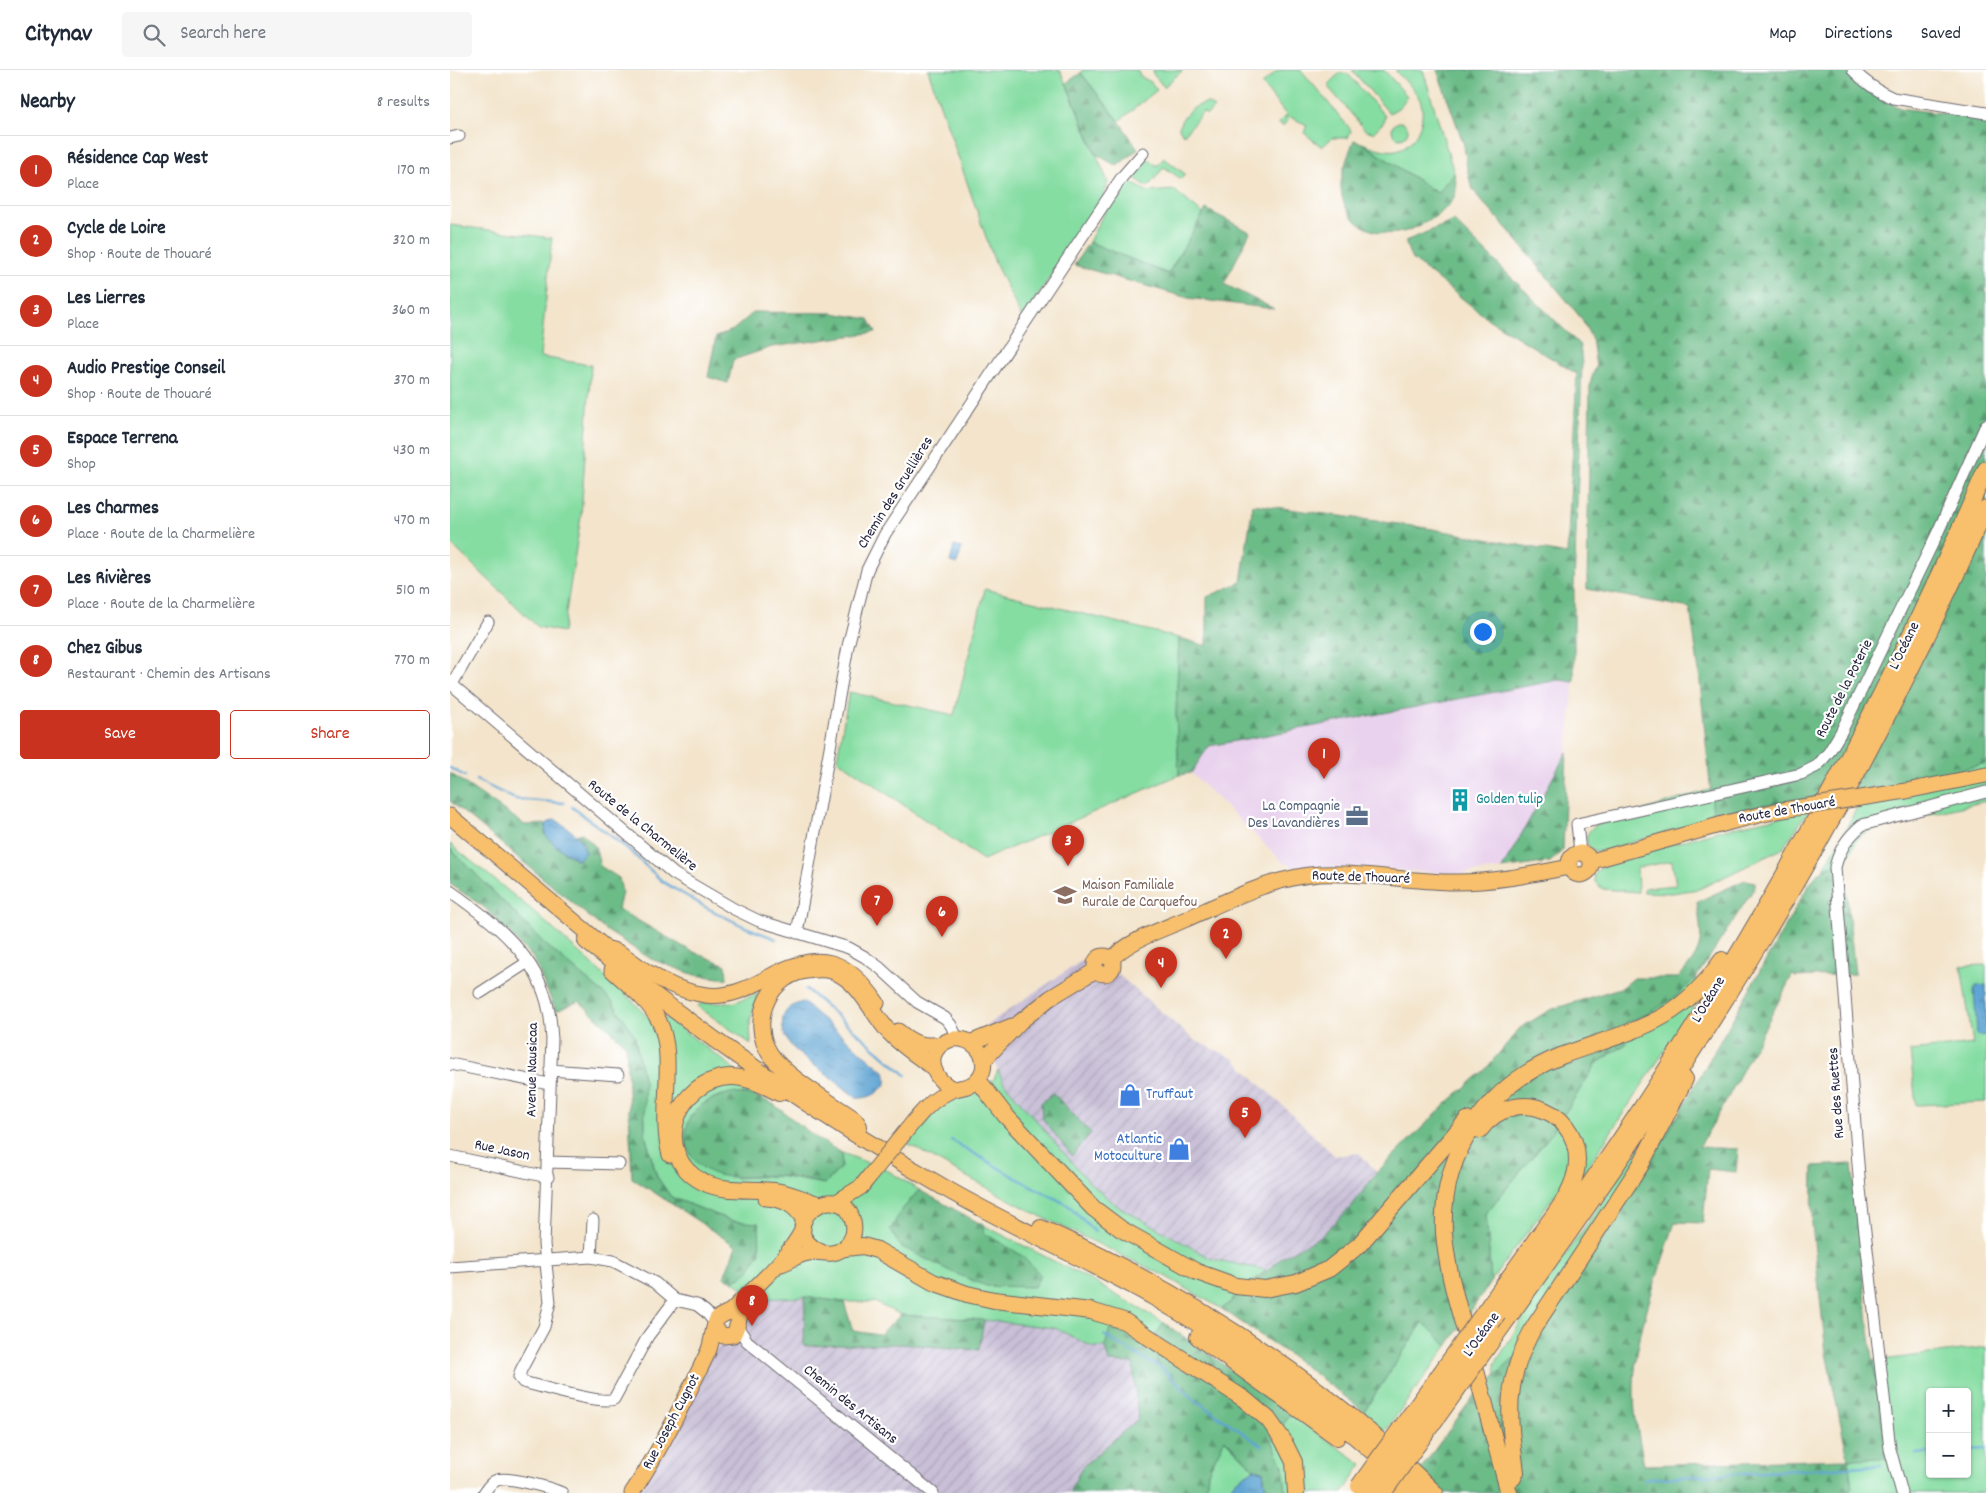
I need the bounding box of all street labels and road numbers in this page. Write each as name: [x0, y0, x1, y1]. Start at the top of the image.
street label: Chemin des Gruellières: [853, 433, 939, 553]
street label: L’Océane: [1884, 618, 1926, 674]
street label: Route de la Poterie: [1811, 636, 1879, 742]
street label: Route de la Charmelière: [582, 775, 702, 878]
street label: Route de Thouaré: [1737, 792, 1837, 830]
street label: Route de Thouaré: [1312, 865, 1410, 891]
street label: L’Océane: [1686, 972, 1732, 1027]
street label: Avenue Nausicaa: [521, 1022, 545, 1117]
street label: Rue des Ruettes: [1823, 1047, 1851, 1139]
street label: Rue Jason: [472, 1134, 532, 1168]
street label: L’Océane: [1458, 1308, 1506, 1362]
street label: Chemin des Artisans: [798, 1360, 902, 1450]
street label: Rue Joseph Cugnot: [637, 1370, 707, 1474]

